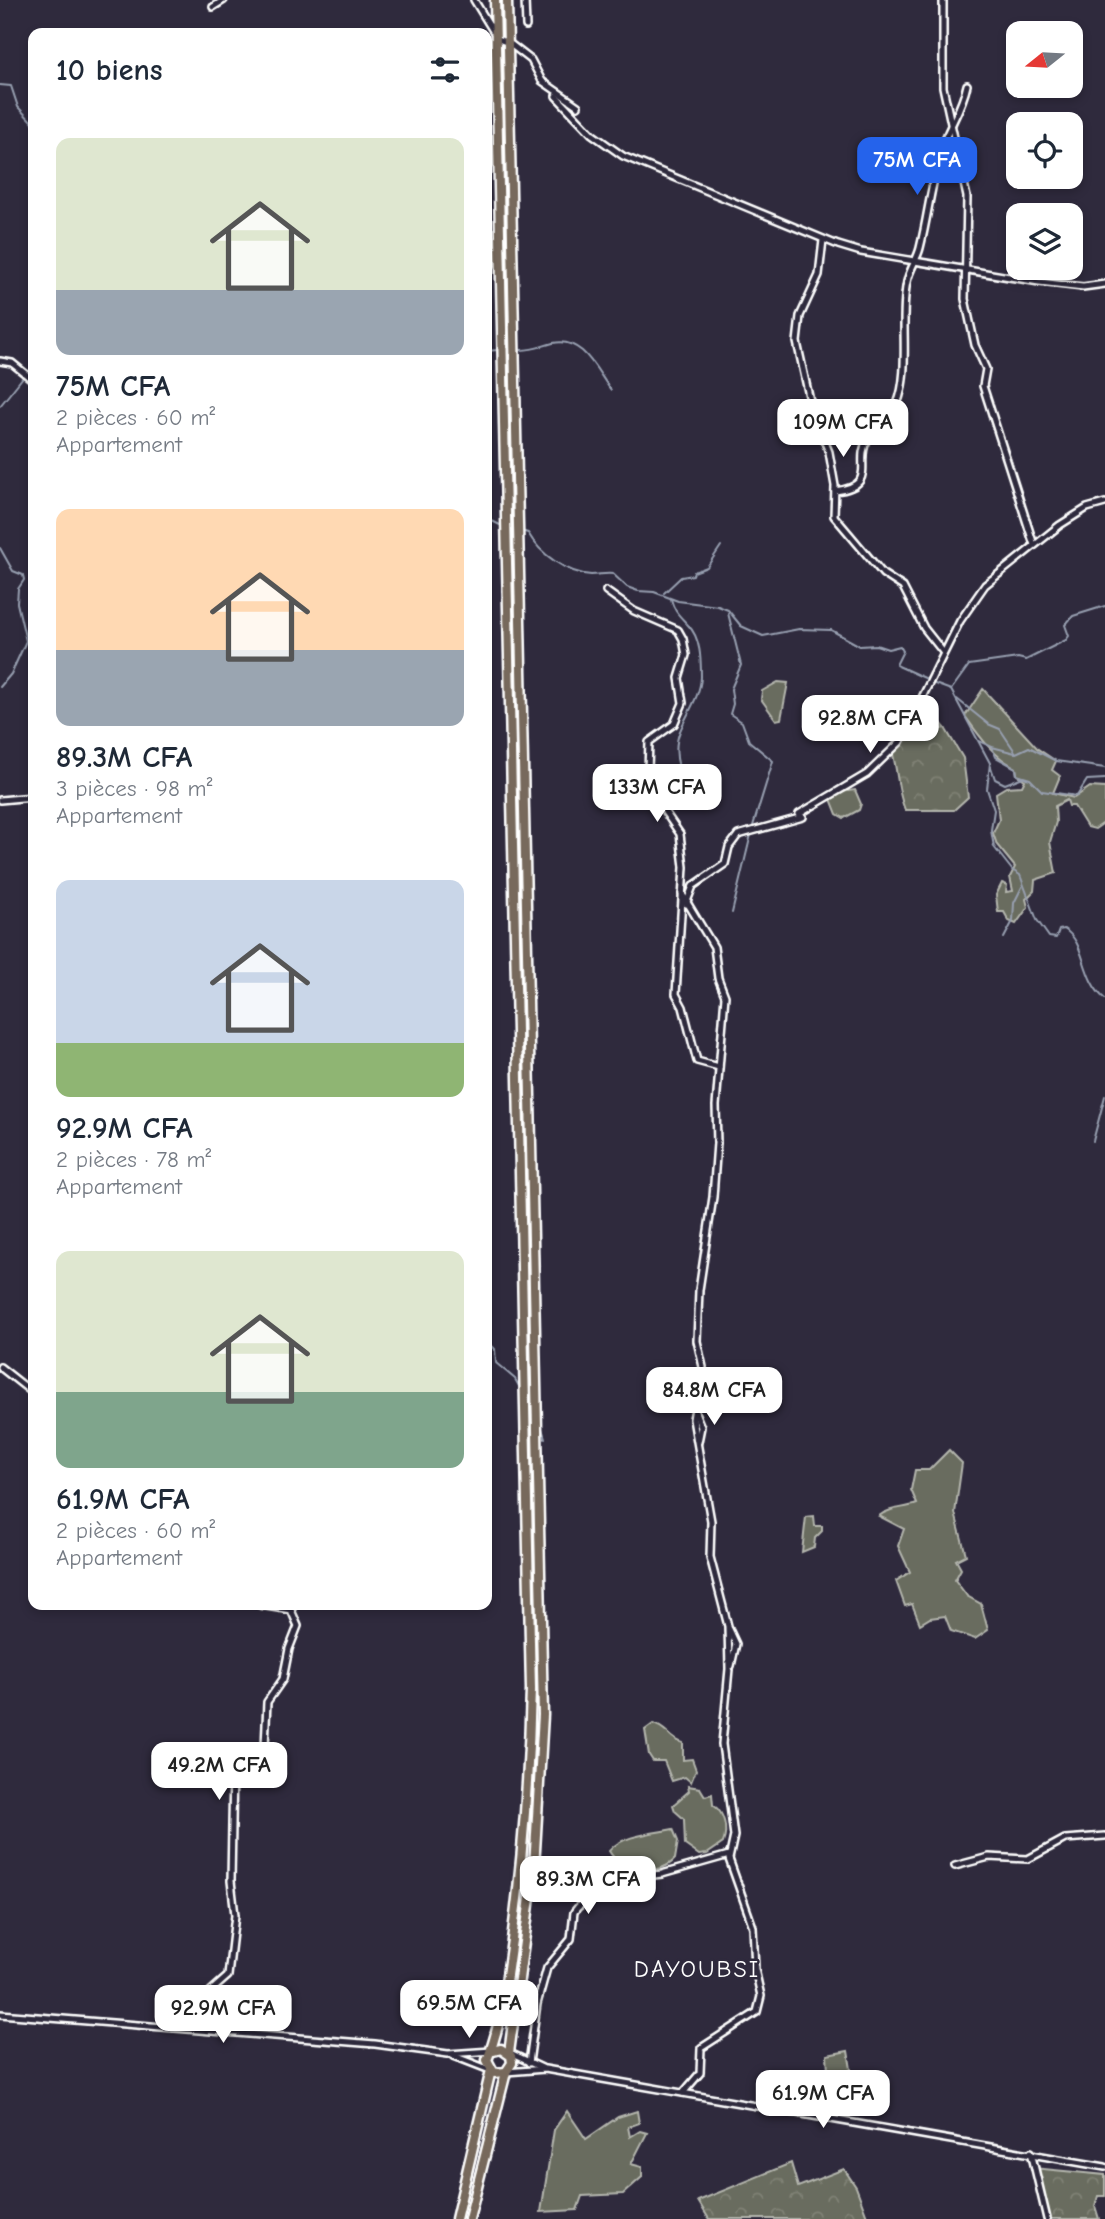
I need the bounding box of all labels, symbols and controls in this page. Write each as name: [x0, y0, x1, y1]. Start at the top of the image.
north arrow: [1006, 21, 1083, 98]
map controls: [1006, 21, 1083, 280]
icon: filters: [426, 51, 464, 89]
text: 10 biens: [56, 53, 162, 88]
button: locate: [1006, 112, 1083, 189]
pin: 75M CFA: [852, 138, 982, 197]
text: 75M CFA: [873, 146, 961, 173]
icon: home: [197, 183, 323, 309]
button: layers: [1006, 203, 1083, 280]
text: 75M CFA: [56, 369, 170, 404]
pin: 109M CFA: [771, 400, 915, 459]
text: 2 pièces · 60 m²: [56, 404, 215, 431]
text: 109M CFA: [793, 408, 893, 435]
text: Appartement: [56, 431, 182, 458]
icon: home: [197, 554, 323, 680]
pin: 92.8M CFA: [790, 696, 950, 755]
text: 92.8M CFA: [818, 704, 922, 731]
text: 89.3M CFA: [56, 740, 192, 775]
pin: 133M CFA: [585, 764, 729, 824]
text: 133M CFA: [609, 773, 705, 800]
text: 3 pièces · 98 m²: [56, 775, 212, 802]
text: Appartement: [56, 802, 182, 829]
icon: home: [197, 925, 323, 1051]
text: 92.9M CFA: [56, 1111, 193, 1146]
text: 2 pièces · 78 m²: [56, 1146, 211, 1173]
text: Appartement: [56, 1173, 182, 1200]
icon: home: [197, 1296, 323, 1422]
pin: 84.8M CFA: [634, 1368, 794, 1427]
text: 84.8M CFA: [662, 1376, 766, 1403]
text: 61.9M CFA: [56, 1482, 190, 1517]
text: 2 pièces · 60 m²: [56, 1517, 215, 1544]
text: Appartement: [56, 1544, 182, 1571]
pin: 49.2M CFA: [139, 1742, 299, 1802]
text: 49.2M CFA: [167, 1751, 271, 1778]
pin: 89.3M CFA: [508, 1856, 668, 1916]
text: 89.3M CFA: [536, 1865, 640, 1892]
district label: DAYOUBSI: [634, 1955, 760, 1983]
pin: 69.5M CFA: [389, 1980, 549, 2040]
pin: 92.9M CFA: [143, 1986, 303, 2045]
text: 69.5M CFA: [416, 1989, 522, 2016]
text: 92.9M CFA: [171, 1994, 275, 2021]
pin: 61.9M CFA: [743, 2070, 903, 2130]
text: 61.9M CFA: [772, 2079, 874, 2106]

